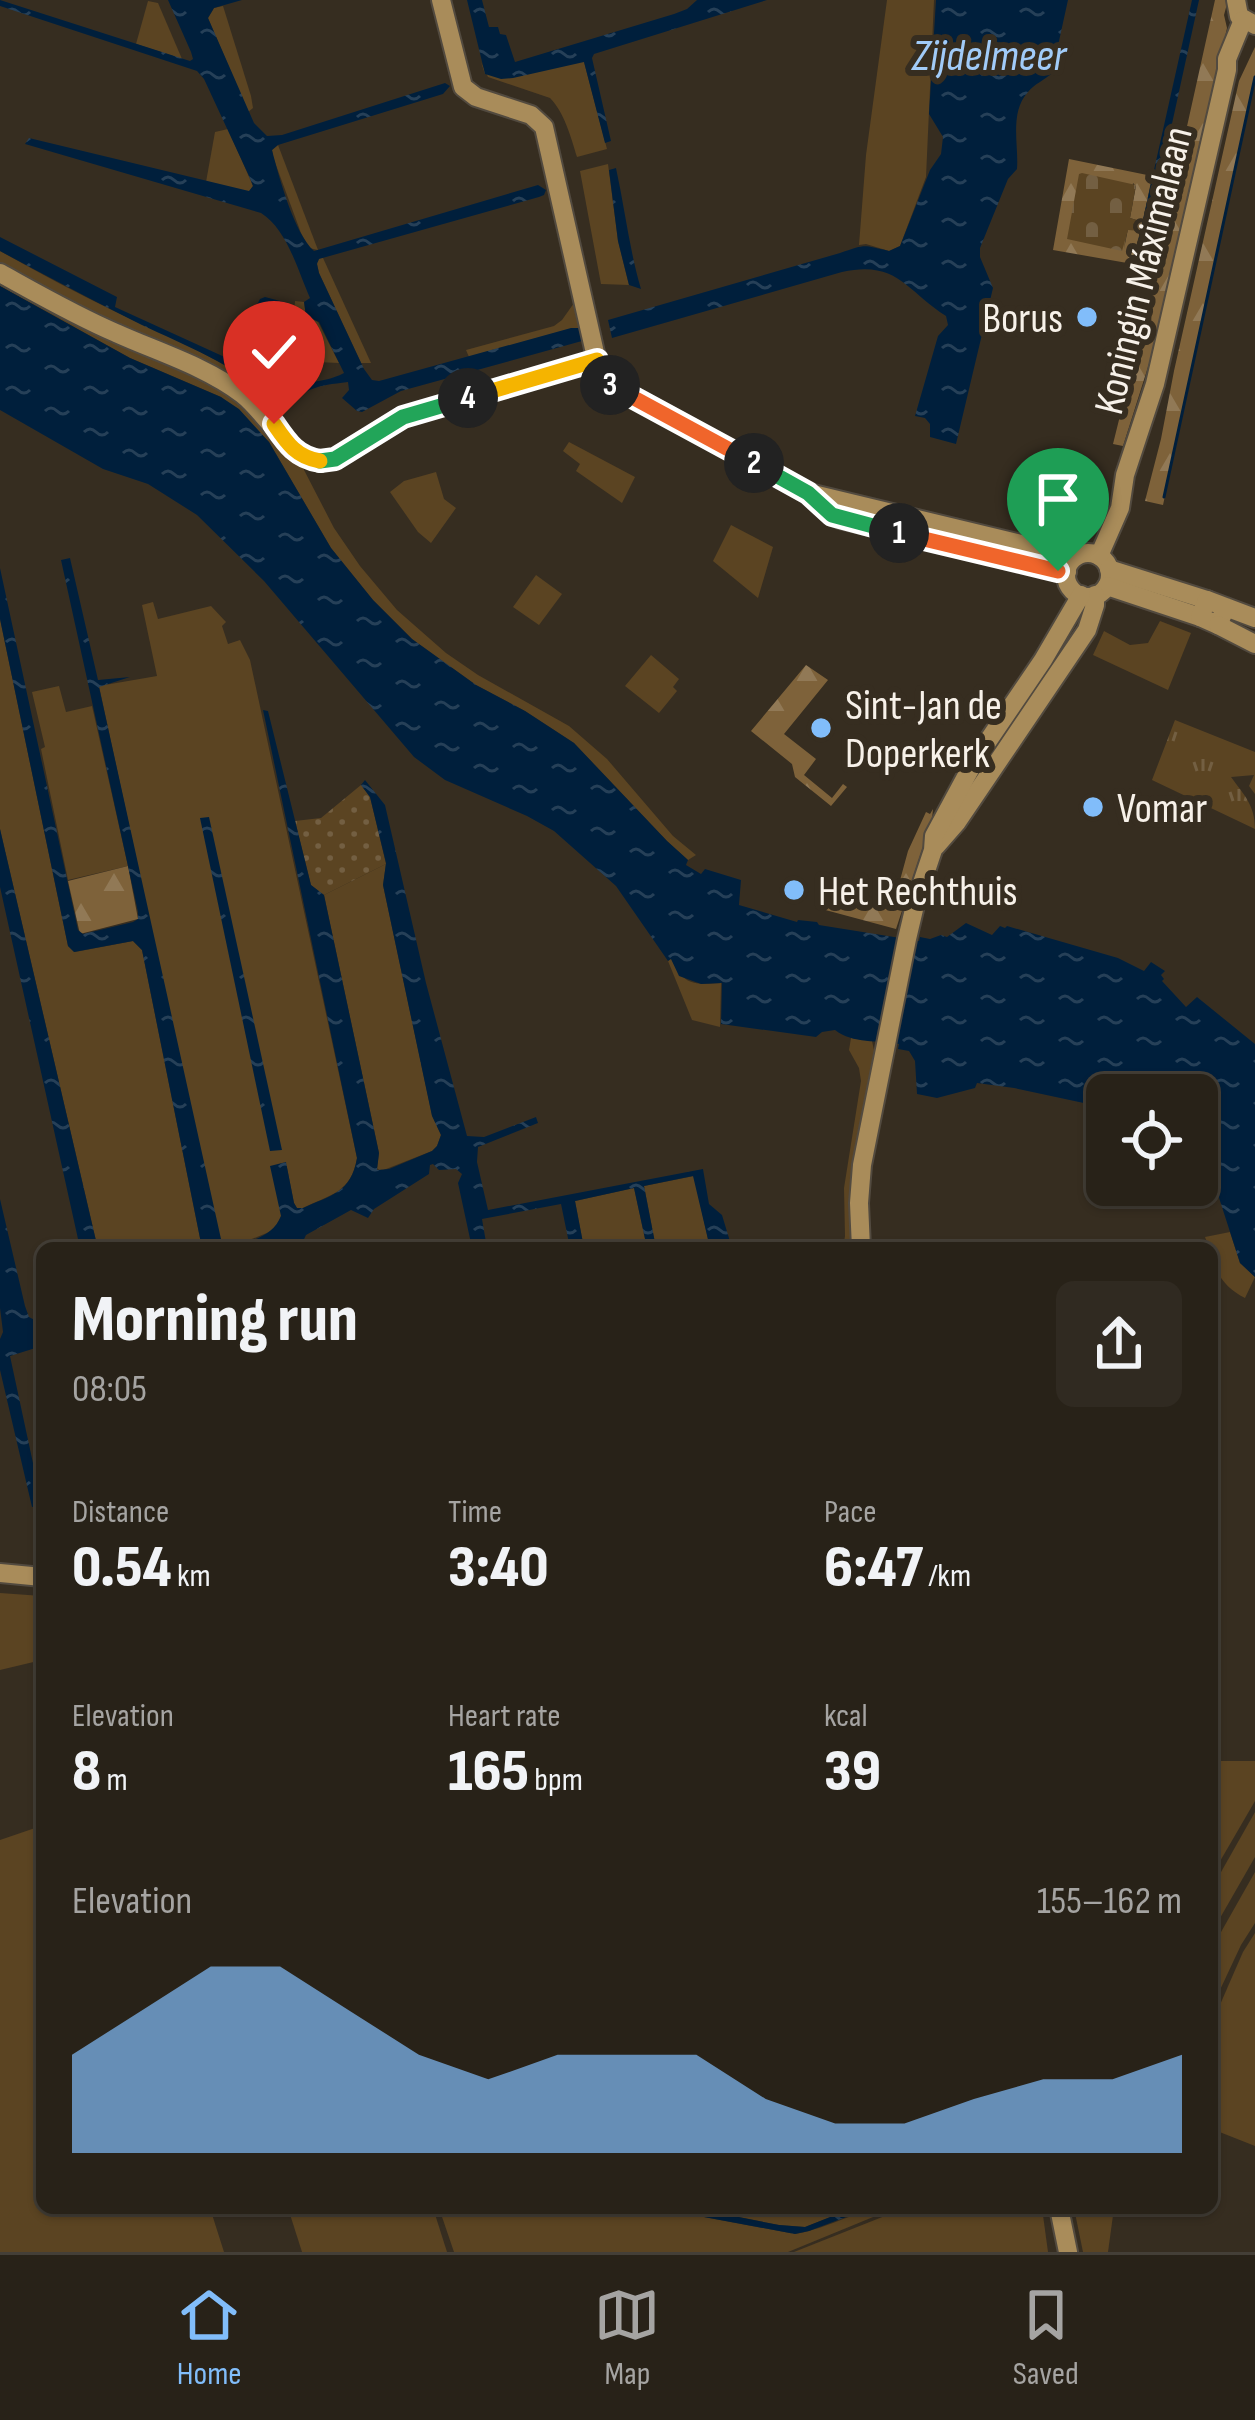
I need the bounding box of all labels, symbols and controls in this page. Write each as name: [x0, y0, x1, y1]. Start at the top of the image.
water label: Zijdelmeer: [911, 29, 1068, 84]
street label: Koningin Máximalaan: [1084, 121, 1205, 420]
place label: Borus: [982, 294, 1063, 345]
pin: [223, 301, 325, 424]
marker: Borus: [1074, 304, 1100, 330]
icon: check: [241, 319, 307, 385]
pin: 3: [580, 355, 640, 415]
text: 3: [603, 365, 617, 405]
pin: 4: [438, 368, 498, 428]
text: 4: [460, 378, 476, 418]
pin: 2: [724, 433, 784, 493]
text: 2: [747, 443, 761, 483]
pin: [1007, 448, 1109, 571]
icon: arrive: [1025, 466, 1091, 532]
pin: 1: [869, 503, 929, 563]
text: 1: [893, 513, 905, 553]
place label: Sint-Jan de Doperkerk: [845, 681, 1002, 780]
marker: Sint-Jan de Doperkerk: [808, 715, 834, 741]
place label: Vomar: [1117, 784, 1207, 835]
marker: Vomar: [1080, 794, 1106, 820]
place label: Het Rechthuis: [818, 867, 1018, 918]
marker: Het Rechthuis: [781, 877, 807, 903]
map controls: [1086, 1074, 1218, 1206]
button: locate: [1086, 1074, 1218, 1206]
text: Morning run: [72, 1281, 358, 1360]
button: share: [1056, 1281, 1182, 1407]
text: 08:05: [72, 1366, 147, 1413]
text: Distance: [72, 1492, 169, 1532]
text: Time: [448, 1492, 502, 1532]
text: Pace: [824, 1492, 877, 1532]
text: 0.54: [72, 1532, 172, 1604]
text: 3:40: [448, 1532, 549, 1604]
text: 6:47: [824, 1532, 923, 1604]
text: km: [172, 1556, 211, 1596]
text: /km: [923, 1556, 971, 1596]
text: Elevation: [72, 1696, 174, 1736]
text: Heart rate: [448, 1696, 561, 1736]
text: kcal: [824, 1696, 868, 1736]
text: 8: [72, 1736, 101, 1808]
text: 165: [448, 1736, 529, 1808]
text: 39: [824, 1736, 881, 1808]
text: m: [101, 1760, 128, 1800]
text: bpm: [529, 1760, 583, 1800]
text: Elevation: [72, 1878, 192, 1925]
text: 155–162 m: [1037, 1878, 1182, 1925]
tab: Home: [176, 2282, 242, 2394]
tab: Map: [594, 2282, 660, 2394]
tab: Saved: [1013, 2282, 1079, 2394]

